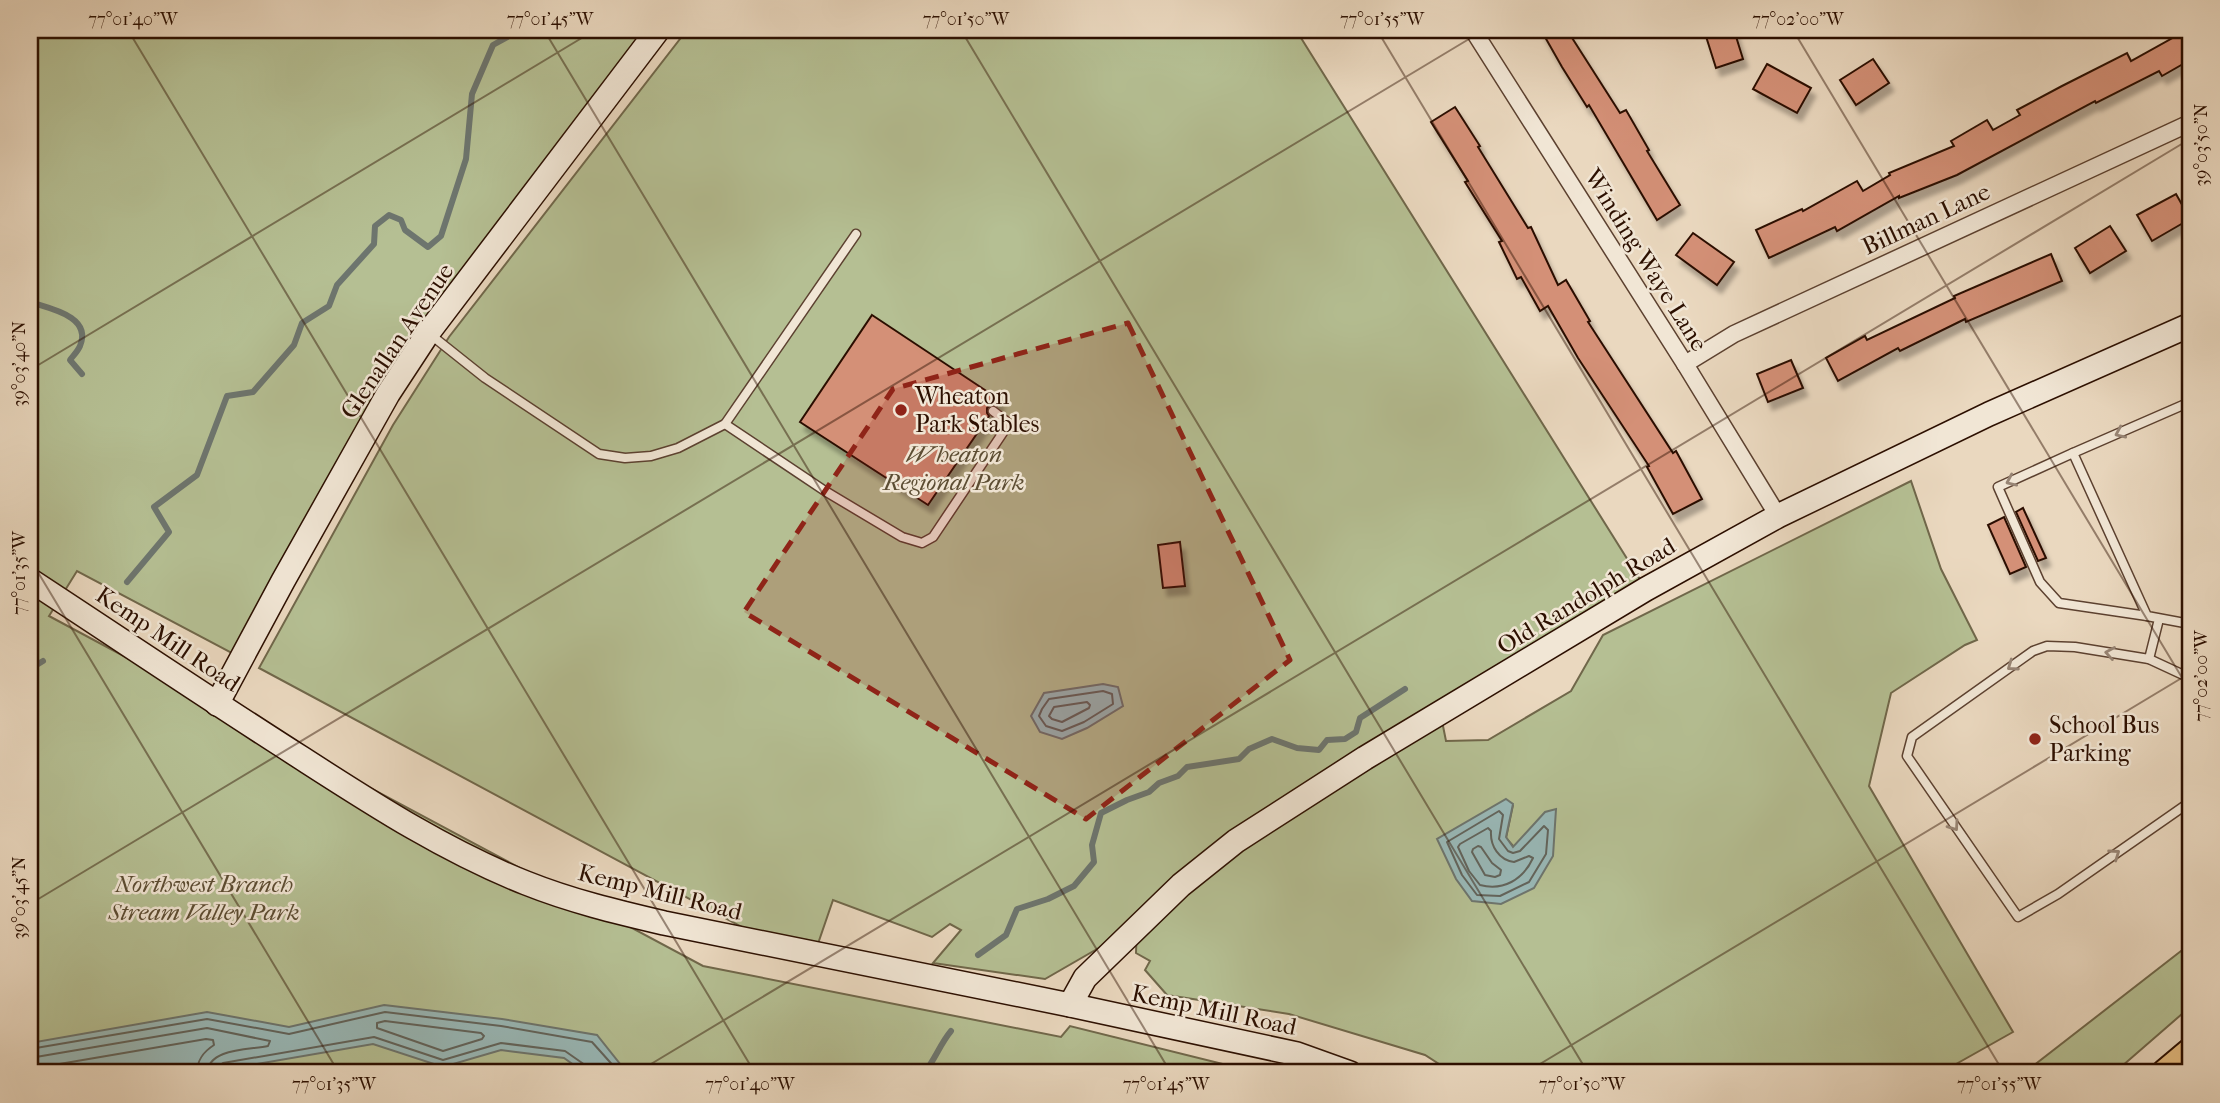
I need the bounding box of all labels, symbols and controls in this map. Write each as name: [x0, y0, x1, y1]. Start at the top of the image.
text: 77°01'40"W: [88, 9, 179, 30]
text: 77°01'45"W: [507, 9, 595, 30]
text: 77°01'50"W: [923, 9, 1011, 30]
text: 77°01'55"W: [1340, 9, 1425, 30]
text: 77°02'00"W: [1752, 9, 1845, 30]
text: 39°03'50"N: [2191, 103, 2212, 186]
street label: Winding Waye Lane: [1578, 163, 1713, 356]
street label: Billman Lane: [1858, 177, 1994, 261]
street label: Glenallan Avenue: [335, 258, 459, 424]
text: 39°03'40"N: [9, 321, 30, 407]
place label: Wheaton Park Stables: [914, 382, 1040, 438]
marker: Wheaton Park Stables: [893, 402, 909, 418]
one-way arrow: [2115, 425, 2127, 439]
park label: Wheaton Regional Park: [881, 440, 1025, 496]
one-way arrow: [2006, 473, 2018, 487]
text: 77°01'35"W: [9, 530, 30, 615]
street label: Old Randolph Road: [1492, 531, 1681, 660]
street label: Kemp Mill Road: [91, 580, 246, 698]
text: 77°02'00"W: [2191, 629, 2212, 722]
one-way arrow: [2104, 646, 2116, 661]
one-way arrow: [2007, 658, 2020, 670]
place label: School Bus Parking: [2049, 711, 2159, 767]
marker: School Bus Parking: [2027, 731, 2043, 747]
one-way arrow: [1946, 818, 1958, 831]
one-way arrow: [2107, 850, 2120, 862]
text: 39°03'45"N: [9, 856, 30, 940]
street label: Kemp Mill Road: [575, 858, 746, 926]
park label: Northwest Branch Stream Valley Park: [107, 870, 300, 926]
street label: Kemp Mill Road: [1129, 979, 1300, 1041]
text: 77°01'35"W: [292, 1074, 377, 1095]
text: 77°01'40"W: [705, 1074, 796, 1095]
text: 77°01'45"W: [1123, 1074, 1211, 1095]
text: 77°01'50"W: [1539, 1074, 1627, 1095]
text: 77°01'55"W: [1957, 1074, 2042, 1095]

